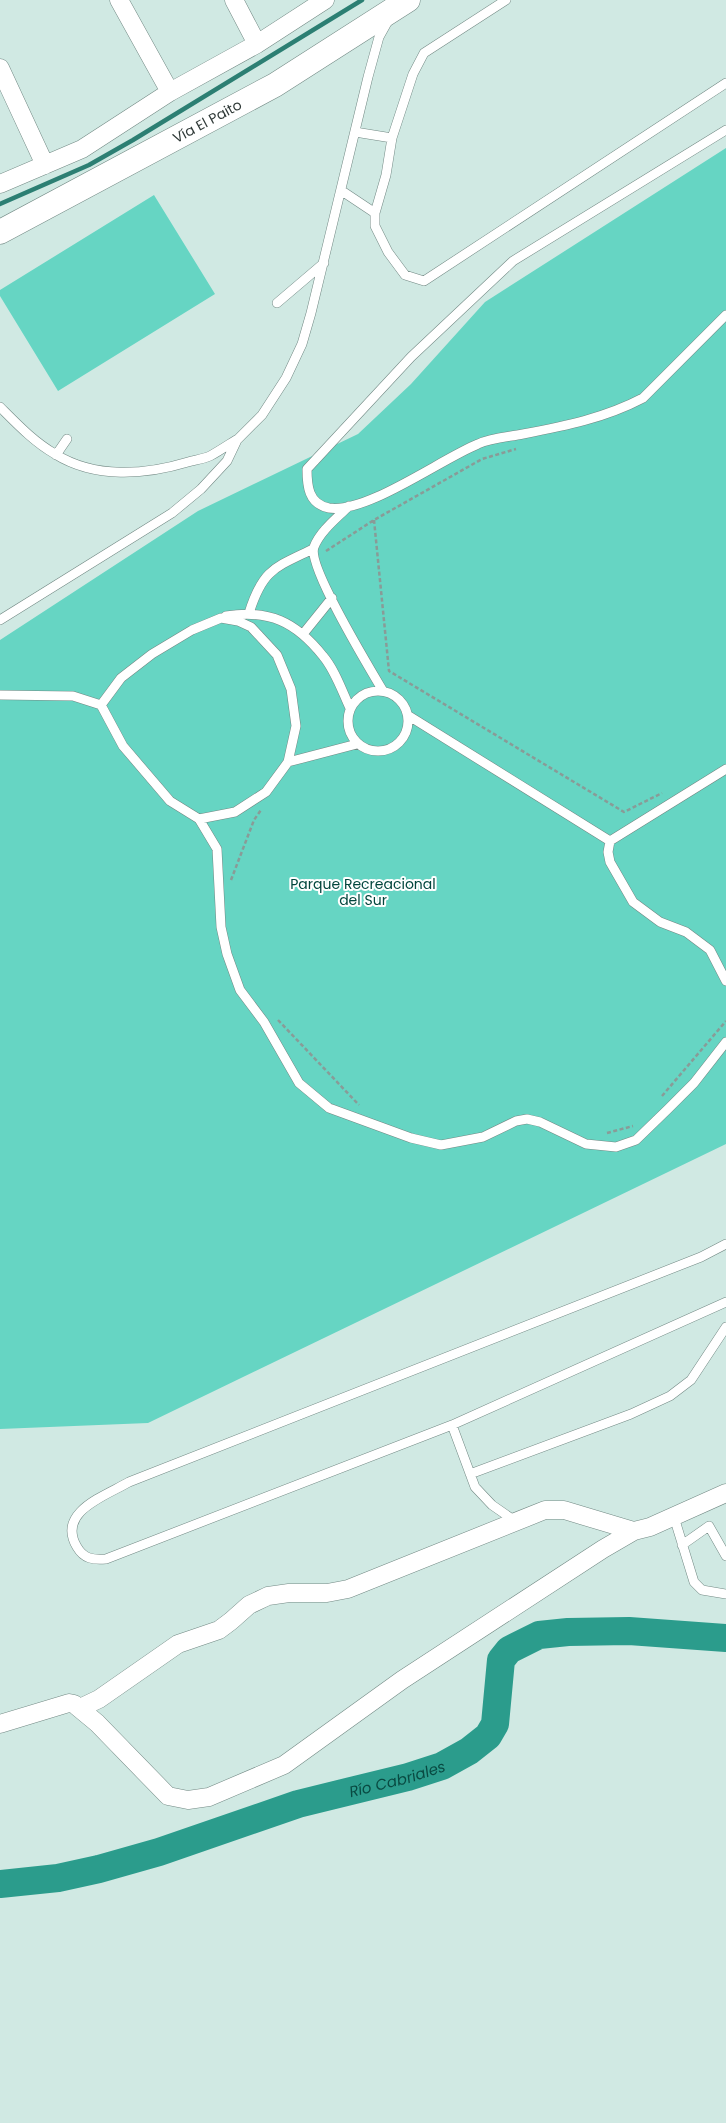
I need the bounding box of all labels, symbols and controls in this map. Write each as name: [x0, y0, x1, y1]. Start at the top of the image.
street label: Vía El Paito: [169, 95, 245, 148]
park label: Parque Recreacional del Sur: [290, 874, 436, 910]
water label: Río Cabriales: [347, 1755, 448, 1802]

